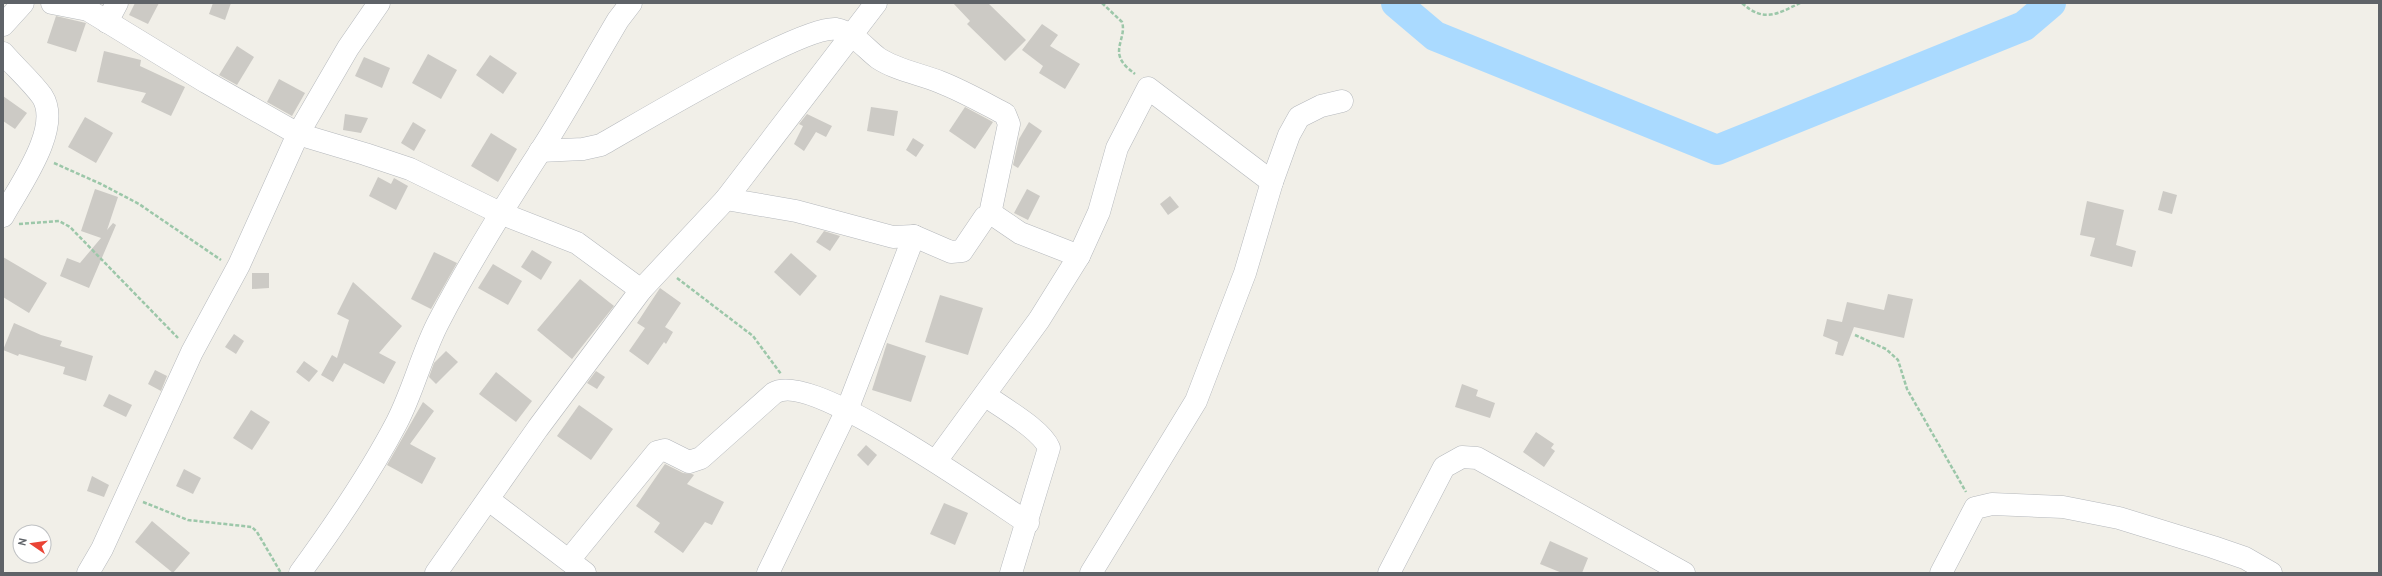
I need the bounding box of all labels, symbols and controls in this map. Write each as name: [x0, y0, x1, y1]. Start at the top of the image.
north arrow: [12, 524, 52, 564]
text: N: [15, 537, 30, 547]

